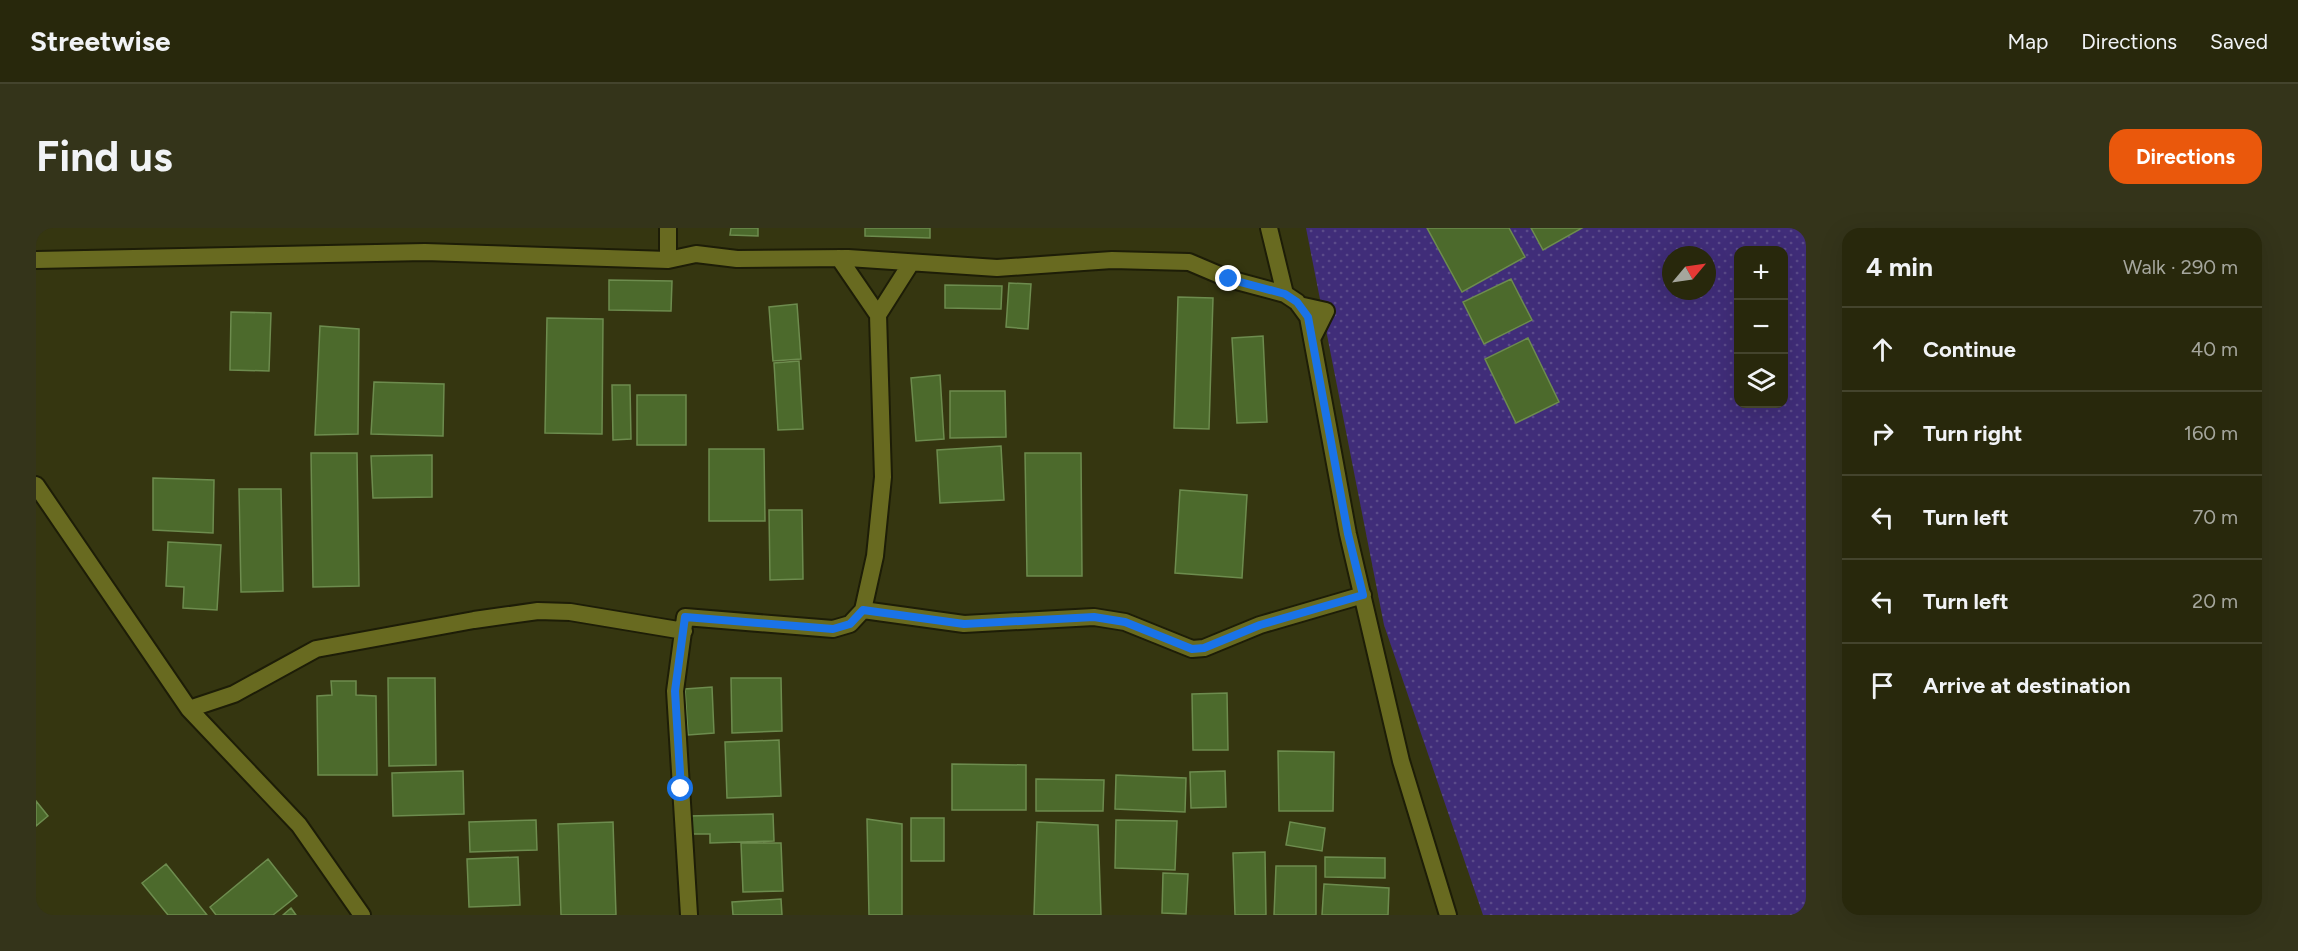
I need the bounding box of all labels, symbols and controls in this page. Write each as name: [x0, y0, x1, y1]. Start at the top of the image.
text: Streetwise: [30, 24, 170, 58]
text: Map: [2007, 29, 2048, 54]
text: Directions: [2081, 29, 2177, 54]
text: Saved: [2210, 29, 2268, 54]
button: Directions: [2109, 129, 2262, 184]
text: Find us: [36, 131, 173, 182]
north arrow: [1662, 246, 1716, 300]
map controls: [1734, 246, 1788, 408]
button: +: [1734, 246, 1788, 300]
text: 4 min: [1866, 251, 1933, 283]
text: Walk · 290 m: [2123, 255, 2238, 279]
route end: [1215, 265, 1241, 291]
button: −: [1734, 300, 1788, 354]
icon: ahead: [1866, 333, 1899, 366]
text: Continue: [1923, 336, 2016, 363]
text: 40 m: [2191, 337, 2238, 361]
button: layers: [1734, 354, 1788, 408]
icon: right: [1866, 417, 1899, 450]
text: Turn right: [1923, 420, 2022, 447]
text: 160 m: [2184, 421, 2238, 445]
icon: left: [1866, 501, 1899, 534]
text: Turn left: [1923, 504, 2009, 531]
text: 70 m: [2192, 505, 2238, 529]
icon: left: [1866, 585, 1899, 618]
text: Turn left: [1923, 588, 2009, 615]
text: 20 m: [2192, 589, 2238, 613]
icon: arrive: [1866, 669, 1899, 702]
text: Arrive at destination: [1923, 672, 2131, 699]
route start: [667, 775, 693, 801]

